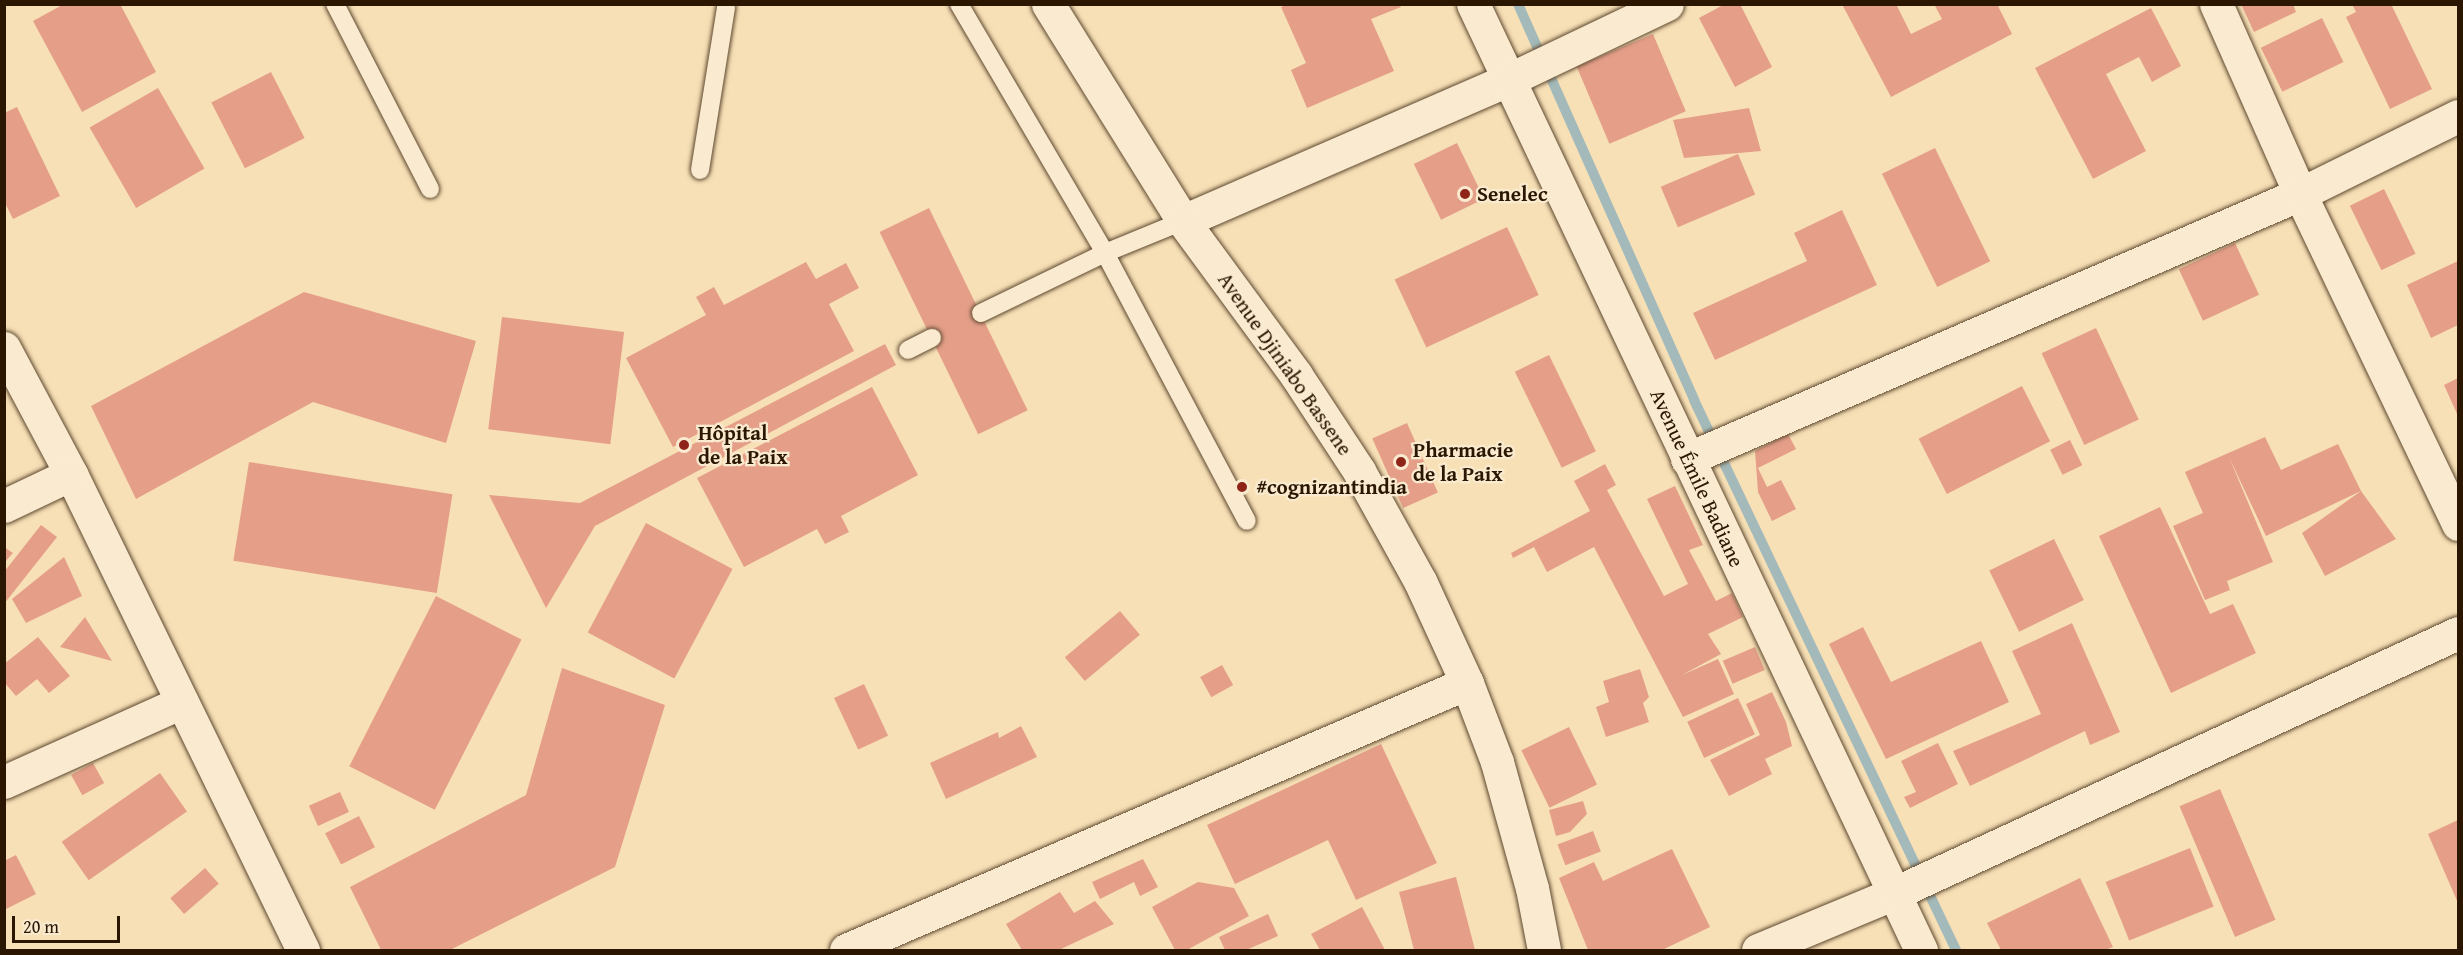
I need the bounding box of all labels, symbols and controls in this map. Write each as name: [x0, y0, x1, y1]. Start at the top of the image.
place label: Senelec: [1477, 181, 1548, 207]
marker: Senelec: [1458, 187, 1472, 201]
street label: Avenue Djiniabo Bassene: [1212, 268, 1358, 460]
street label: Avenue Émile Badiane: [1645, 385, 1749, 571]
place label: Hôpital de la Paix: [698, 420, 787, 470]
marker: Hôpital de la Paix: [675, 436, 693, 454]
place label: Pharmacie de la Paix: [1413, 437, 1513, 487]
marker: Pharmacie de la Paix: [1394, 455, 1408, 469]
place label: #cognizantindia: [1256, 474, 1407, 500]
marker: #cognizantindia: [1233, 478, 1251, 496]
scale bar: [15, 904, 123, 942]
text: 20 m: [23, 913, 59, 940]

